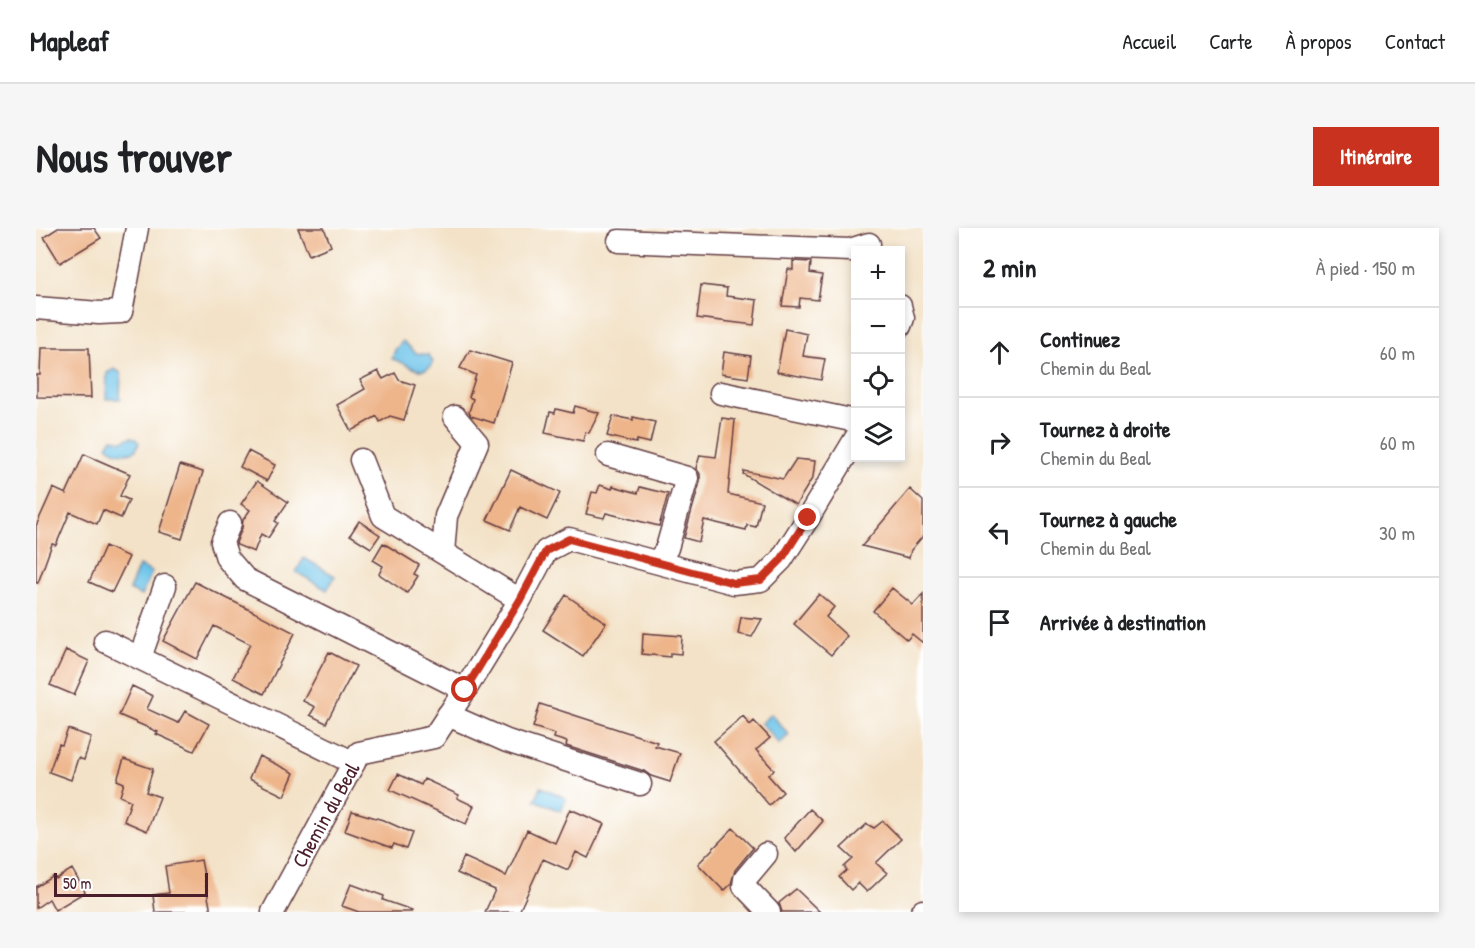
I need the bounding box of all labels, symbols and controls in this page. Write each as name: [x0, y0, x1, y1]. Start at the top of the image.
text: Mapleaf: [30, 22, 109, 60]
text: Accueil: [1123, 27, 1176, 56]
text: Carte: [1209, 27, 1253, 56]
text: À propos: [1286, 27, 1352, 56]
text: Contact: [1385, 27, 1445, 56]
button: Itinéraire: [1313, 127, 1439, 186]
text: Nous trouver: [36, 128, 232, 185]
map controls: [851, 246, 905, 462]
button: +: [851, 246, 905, 300]
text: 2 min: [983, 250, 1036, 285]
text: À pied · 150 m: [1316, 254, 1415, 281]
button: −: [851, 300, 905, 354]
text: Continuez: [1040, 324, 1120, 354]
icon: ahead: [983, 336, 1016, 369]
text: 60 m: [1380, 339, 1415, 366]
button: locate: [851, 354, 905, 408]
text: Chemin du Beal: [1040, 354, 1151, 381]
button: layers: [851, 408, 905, 462]
text: Tournez à droite: [1040, 414, 1170, 444]
icon: right: [983, 426, 1016, 459]
text: 60 m: [1380, 429, 1415, 456]
text: Chemin du Beal: [1040, 444, 1151, 471]
route end: [794, 504, 820, 530]
text: Tournez à gauche: [1040, 504, 1177, 534]
icon: left: [983, 516, 1016, 549]
text: 30 m: [1379, 519, 1415, 546]
text: Chemin du Beal: [1040, 534, 1151, 561]
icon: arrive: [983, 606, 1016, 639]
text: Arrivée à destination: [1040, 607, 1206, 637]
route start: [451, 676, 477, 702]
street label: Chemin du Beal: [285, 757, 367, 873]
scale bar: [54, 870, 208, 898]
text: 50 m: [63, 872, 92, 894]

